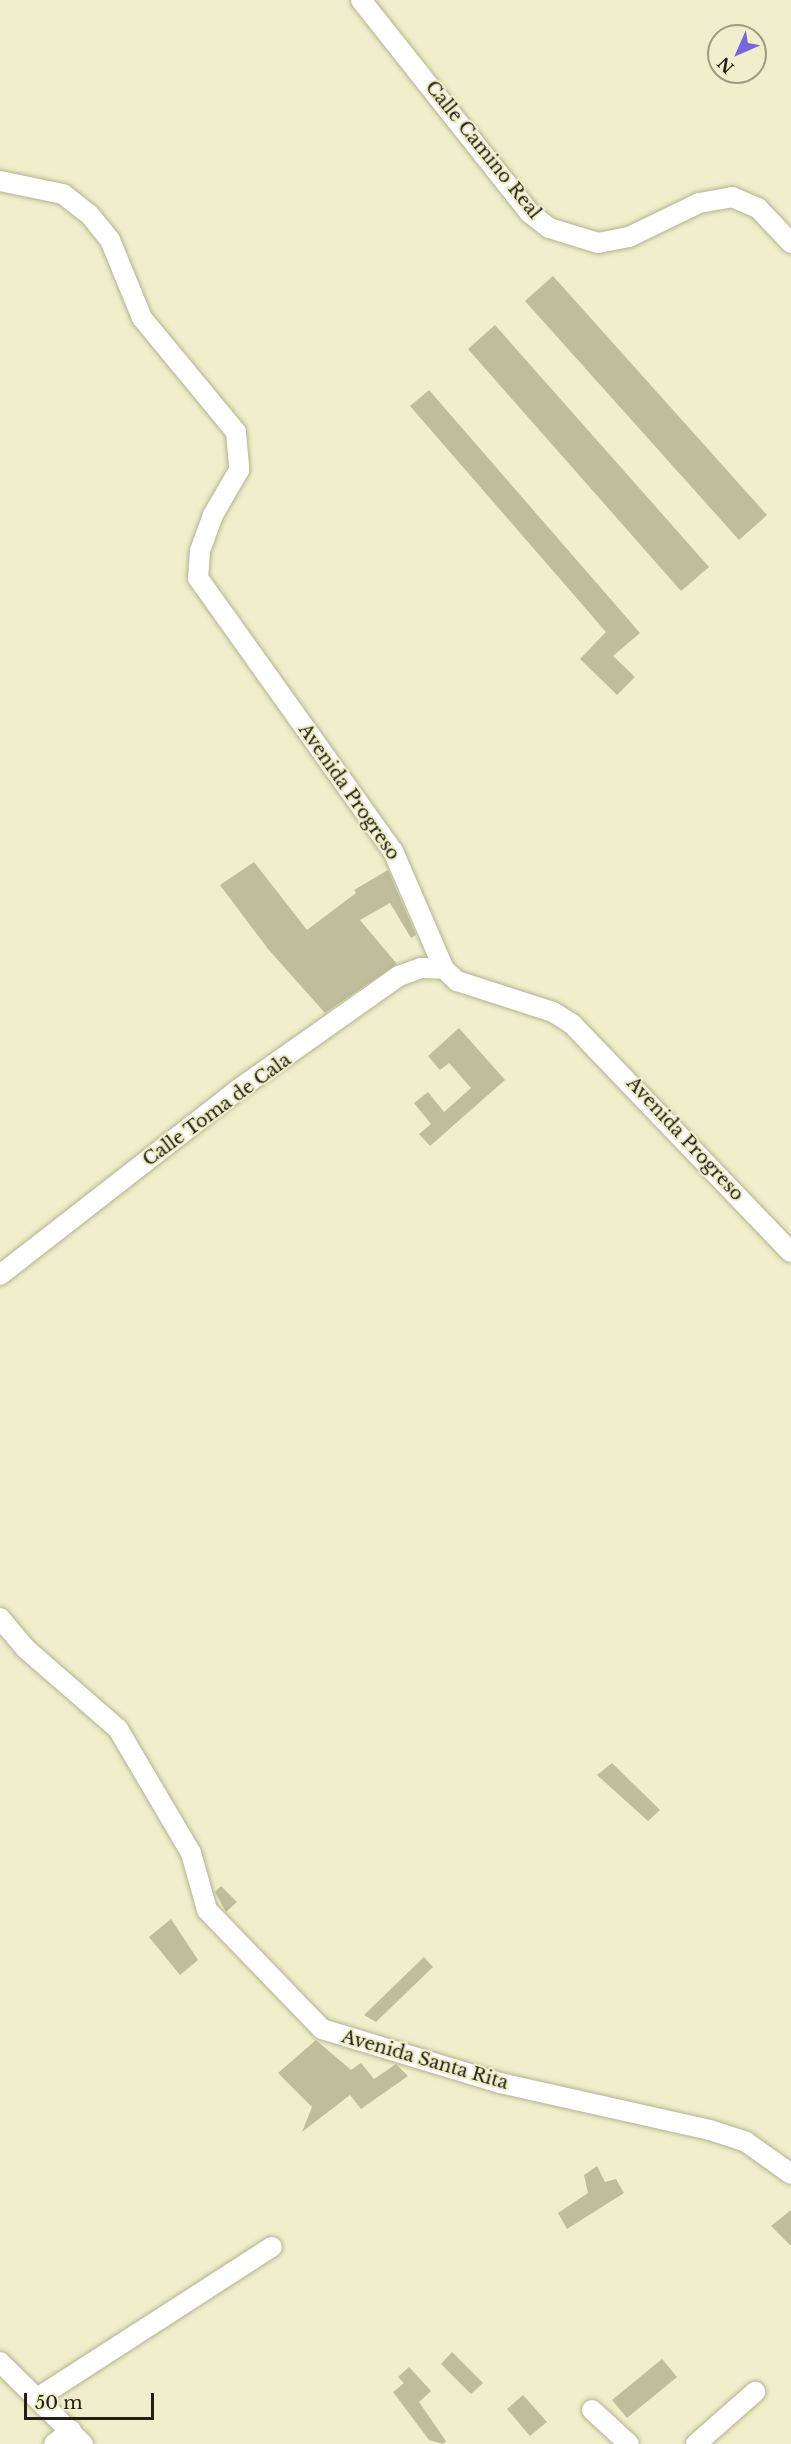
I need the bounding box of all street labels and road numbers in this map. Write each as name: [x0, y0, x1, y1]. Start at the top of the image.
street label: Calle Camino Real: [421, 77, 545, 223]
street label: Avenida Progreso: [294, 720, 404, 864]
street label: Calle Toma de Cala: [139, 1049, 295, 1171]
street label: Avenida Progreso: [622, 1073, 748, 1205]
street label: Avenida Santa Rita: [339, 2026, 511, 2094]

